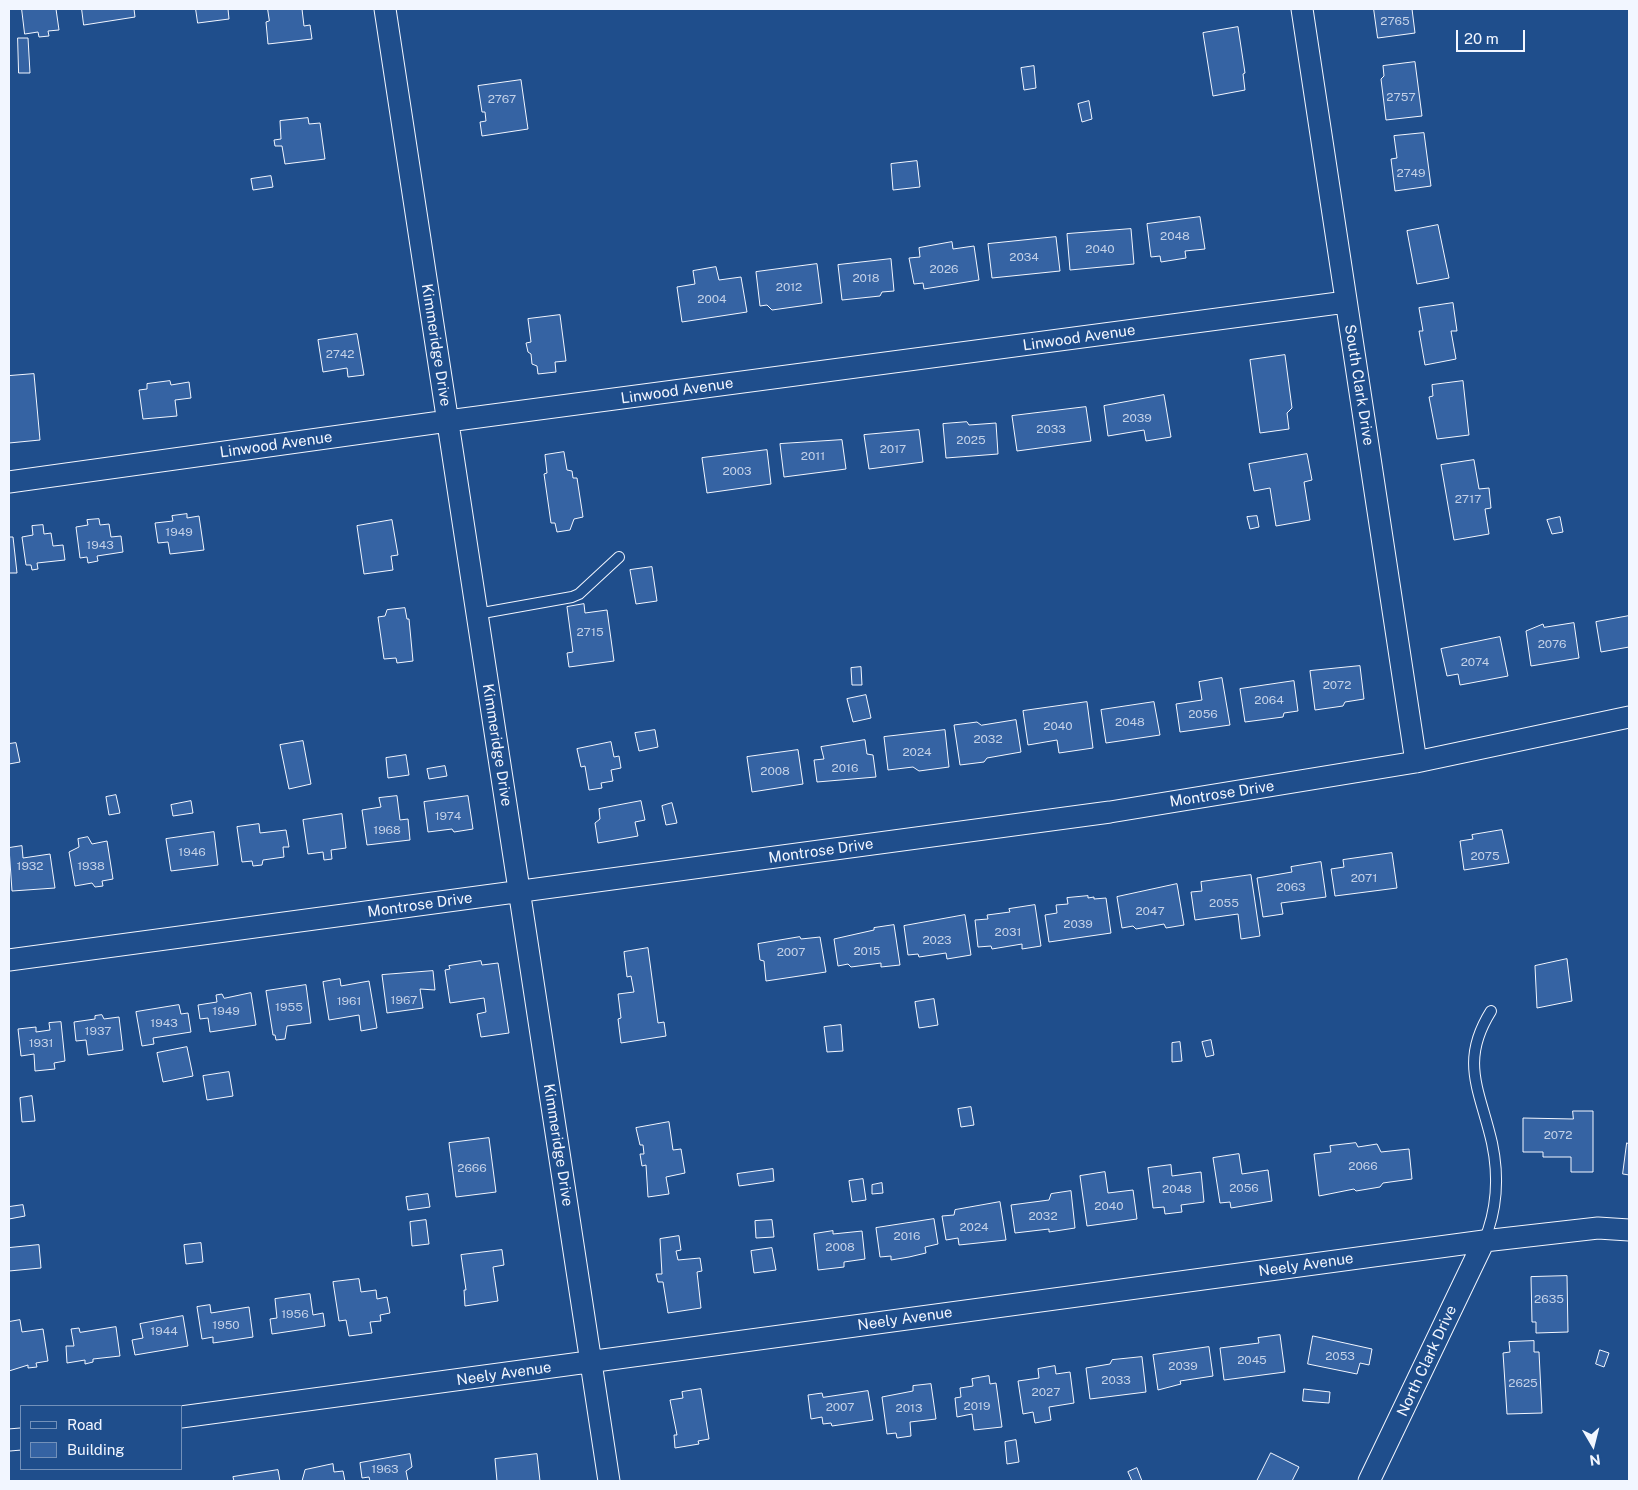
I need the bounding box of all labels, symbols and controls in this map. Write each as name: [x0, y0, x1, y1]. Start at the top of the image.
house number: 2765: [1380, 14, 1410, 28]
scale bar: [1458, 20, 1527, 52]
text: 20 m: [1464, 30, 1499, 47]
house number: 2757: [1386, 90, 1416, 104]
house number: 2767: [488, 92, 516, 106]
house number: 2749: [1396, 166, 1426, 180]
house number: 2048: [1160, 229, 1190, 243]
house number: 2040: [1085, 242, 1115, 256]
house number: 2034: [1009, 250, 1039, 264]
house number: 2026: [929, 262, 959, 276]
house number: 2018: [852, 271, 880, 285]
house number: 2012: [776, 280, 802, 294]
street label: Kimmeridge Drive: [417, 282, 455, 408]
house number: 2004: [697, 292, 727, 306]
street label: Linwood Avenue: [1022, 321, 1136, 355]
street label: South Clark Drive: [1341, 323, 1377, 447]
house number: 2742: [326, 347, 354, 361]
street label: Linwood Avenue: [620, 374, 734, 408]
house number: 2039: [1122, 411, 1152, 425]
house number: 2033: [1036, 422, 1066, 436]
street label: Linwood Avenue: [219, 428, 333, 462]
house number: 2025: [956, 433, 986, 447]
house number: 2017: [880, 442, 906, 456]
house number: 2011: [801, 449, 825, 463]
house number: 2003: [722, 464, 752, 478]
house number: 2717: [1455, 492, 1481, 506]
house number: 1949: [165, 525, 193, 539]
house number: 1943: [86, 538, 114, 552]
house number: 2715: [576, 625, 604, 639]
house number: 2076: [1538, 637, 1566, 651]
house number: 2074: [1461, 655, 1489, 669]
house number: 2072: [1323, 678, 1351, 692]
street label: Kimmeridge Drive: [478, 682, 516, 808]
house number: 2064: [1254, 693, 1284, 707]
house number: 2056: [1188, 707, 1218, 721]
house number: 2048: [1115, 715, 1145, 729]
house number: 2040: [1043, 719, 1073, 733]
house number: 2032: [973, 732, 1003, 746]
house number: 2024: [902, 745, 932, 759]
house number: 2016: [832, 761, 858, 775]
house number: 2008: [760, 764, 790, 778]
street label: Montrose Drive: [1168, 777, 1276, 811]
house number: 1974: [435, 809, 461, 823]
house number: 1968: [373, 823, 401, 837]
street label: Montrose Drive: [767, 835, 875, 867]
house number: 1946: [178, 845, 206, 859]
house number: 2075: [1470, 849, 1500, 863]
house number: 1932: [16, 859, 44, 873]
house number: 1938: [77, 859, 105, 873]
house number: 2071: [1351, 871, 1377, 885]
house number: 2063: [1276, 880, 1306, 894]
street label: Montrose Drive: [366, 889, 474, 921]
house number: 2055: [1209, 896, 1239, 910]
house number: 2047: [1135, 904, 1165, 918]
house number: 2039: [1063, 917, 1093, 931]
house number: 2031: [995, 925, 1021, 939]
house number: 2023: [922, 933, 952, 947]
house number: 2015: [853, 944, 881, 958]
house number: 2007: [777, 945, 805, 959]
house number: 1967: [391, 993, 417, 1007]
house number: 1961: [337, 994, 361, 1008]
house number: 1955: [275, 1000, 303, 1014]
house number: 1949: [212, 1004, 240, 1018]
house number: 1943: [150, 1016, 178, 1030]
house number: 1937: [85, 1024, 111, 1038]
house number: 1931: [29, 1036, 53, 1050]
street label: Kimmeridge Drive: [539, 1082, 577, 1208]
house number: 2072: [1544, 1128, 1572, 1142]
house number: 2066: [1348, 1159, 1378, 1173]
house number: 2666: [457, 1161, 487, 1175]
house number: 2056: [1229, 1181, 1259, 1195]
house number: 2048: [1162, 1182, 1192, 1196]
house number: 2040: [1094, 1199, 1124, 1213]
house number: 2032: [1028, 1209, 1058, 1223]
house number: 2024: [959, 1220, 989, 1234]
house number: 2016: [894, 1229, 920, 1243]
house number: 2008: [825, 1240, 855, 1254]
street label: Neely Avenue: [1257, 1249, 1355, 1281]
house number: 2635: [1534, 1292, 1564, 1306]
street label: Neely Avenue: [856, 1303, 954, 1335]
street label: North Clark Drive: [1393, 1303, 1461, 1419]
house number: 1956: [281, 1307, 309, 1321]
house number: 1950: [212, 1318, 240, 1332]
house number: 1944: [150, 1324, 178, 1338]
house number: 2053: [1325, 1349, 1355, 1363]
house number: 2045: [1237, 1353, 1267, 1367]
street label: Neely Avenue: [455, 1358, 553, 1390]
house number: 2039: [1168, 1359, 1198, 1373]
house number: 2033: [1101, 1373, 1131, 1387]
house number: 2625: [1508, 1376, 1538, 1390]
house number: 2027: [1032, 1385, 1060, 1399]
house number: 2019: [964, 1399, 990, 1413]
house number: 2007: [826, 1400, 854, 1414]
house number: 2013: [896, 1401, 922, 1415]
legend: [20, 1405, 182, 1470]
text: Road: [67, 1416, 103, 1433]
north arrow: [1568, 1420, 1618, 1470]
text: Building: [67, 1441, 125, 1458]
text: N: [1589, 1451, 1602, 1469]
house number: 1963: [371, 1462, 399, 1476]

